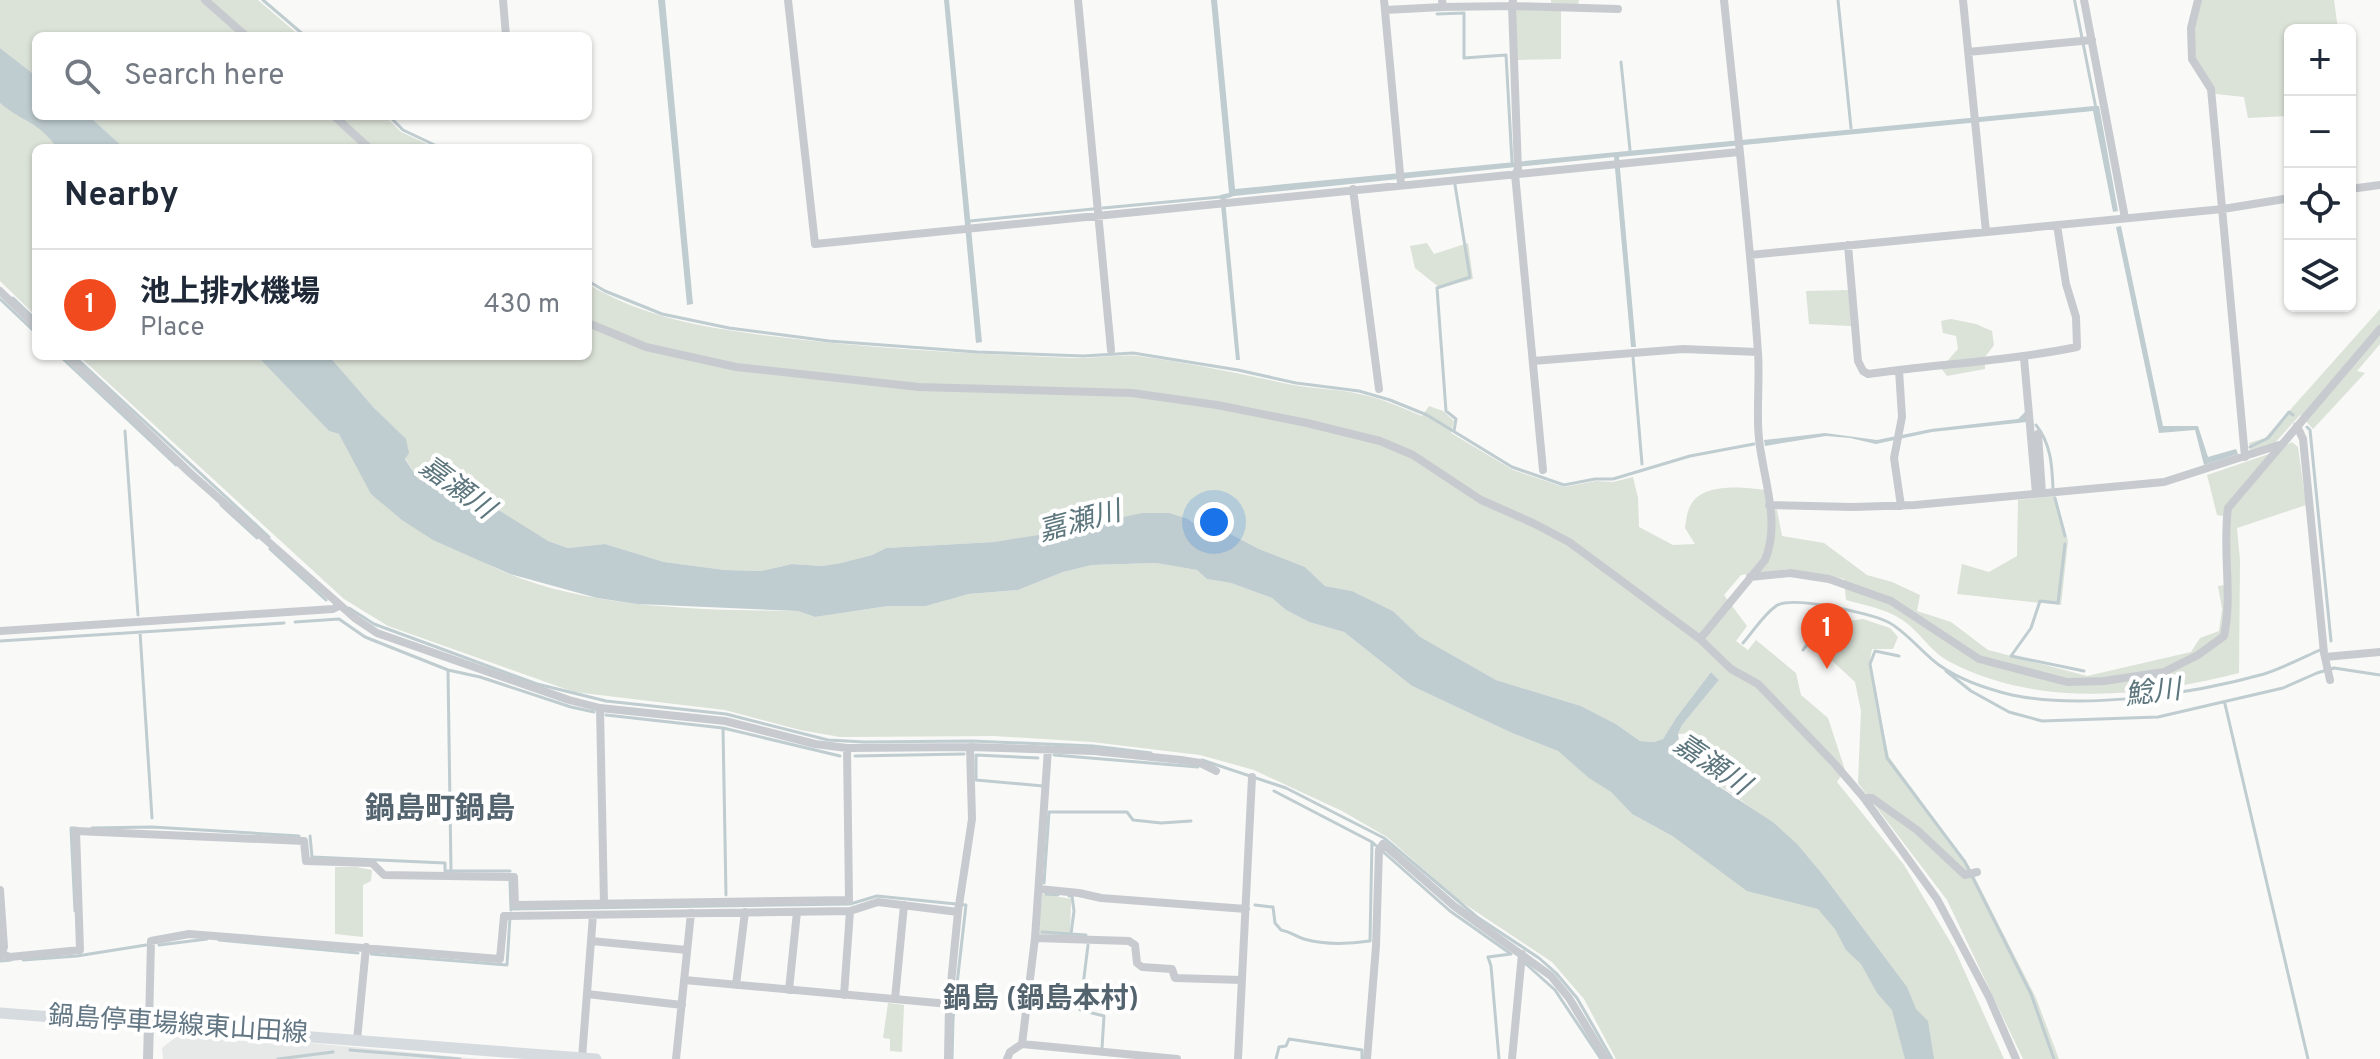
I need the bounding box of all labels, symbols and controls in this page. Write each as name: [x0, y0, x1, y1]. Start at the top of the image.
map controls: [2284, 24, 2356, 312]
button: +: [2284, 24, 2356, 96]
search box: [32, 32, 592, 120]
icon: search: [60, 54, 104, 98]
text: Search here: [124, 58, 284, 95]
button: −: [2284, 96, 2356, 168]
button: locate: [2284, 168, 2356, 240]
text: Nearby: [64, 175, 179, 218]
button: layers: [2284, 240, 2356, 312]
text: 池上排水機場: [140, 275, 320, 312]
text: 1: [85, 289, 95, 322]
text: 430 m: [484, 289, 560, 322]
text: Place: [140, 312, 204, 345]
water label: 嘉瀬川: [411, 450, 503, 530]
water label: 嘉瀬川: [1035, 494, 1128, 551]
your location: [1194, 502, 1234, 542]
pin: 1: [1801, 603, 1853, 669]
water label: 鯰川: [2123, 672, 2186, 715]
water label: 嘉瀬川: [1666, 728, 1758, 806]
district label: 鍋島町鍋島: [365, 792, 515, 829]
district label: 鍋島 (鍋島本村): [943, 982, 1139, 1018]
street label: 鍋島停車場線東山田線: [47, 1000, 309, 1052]

